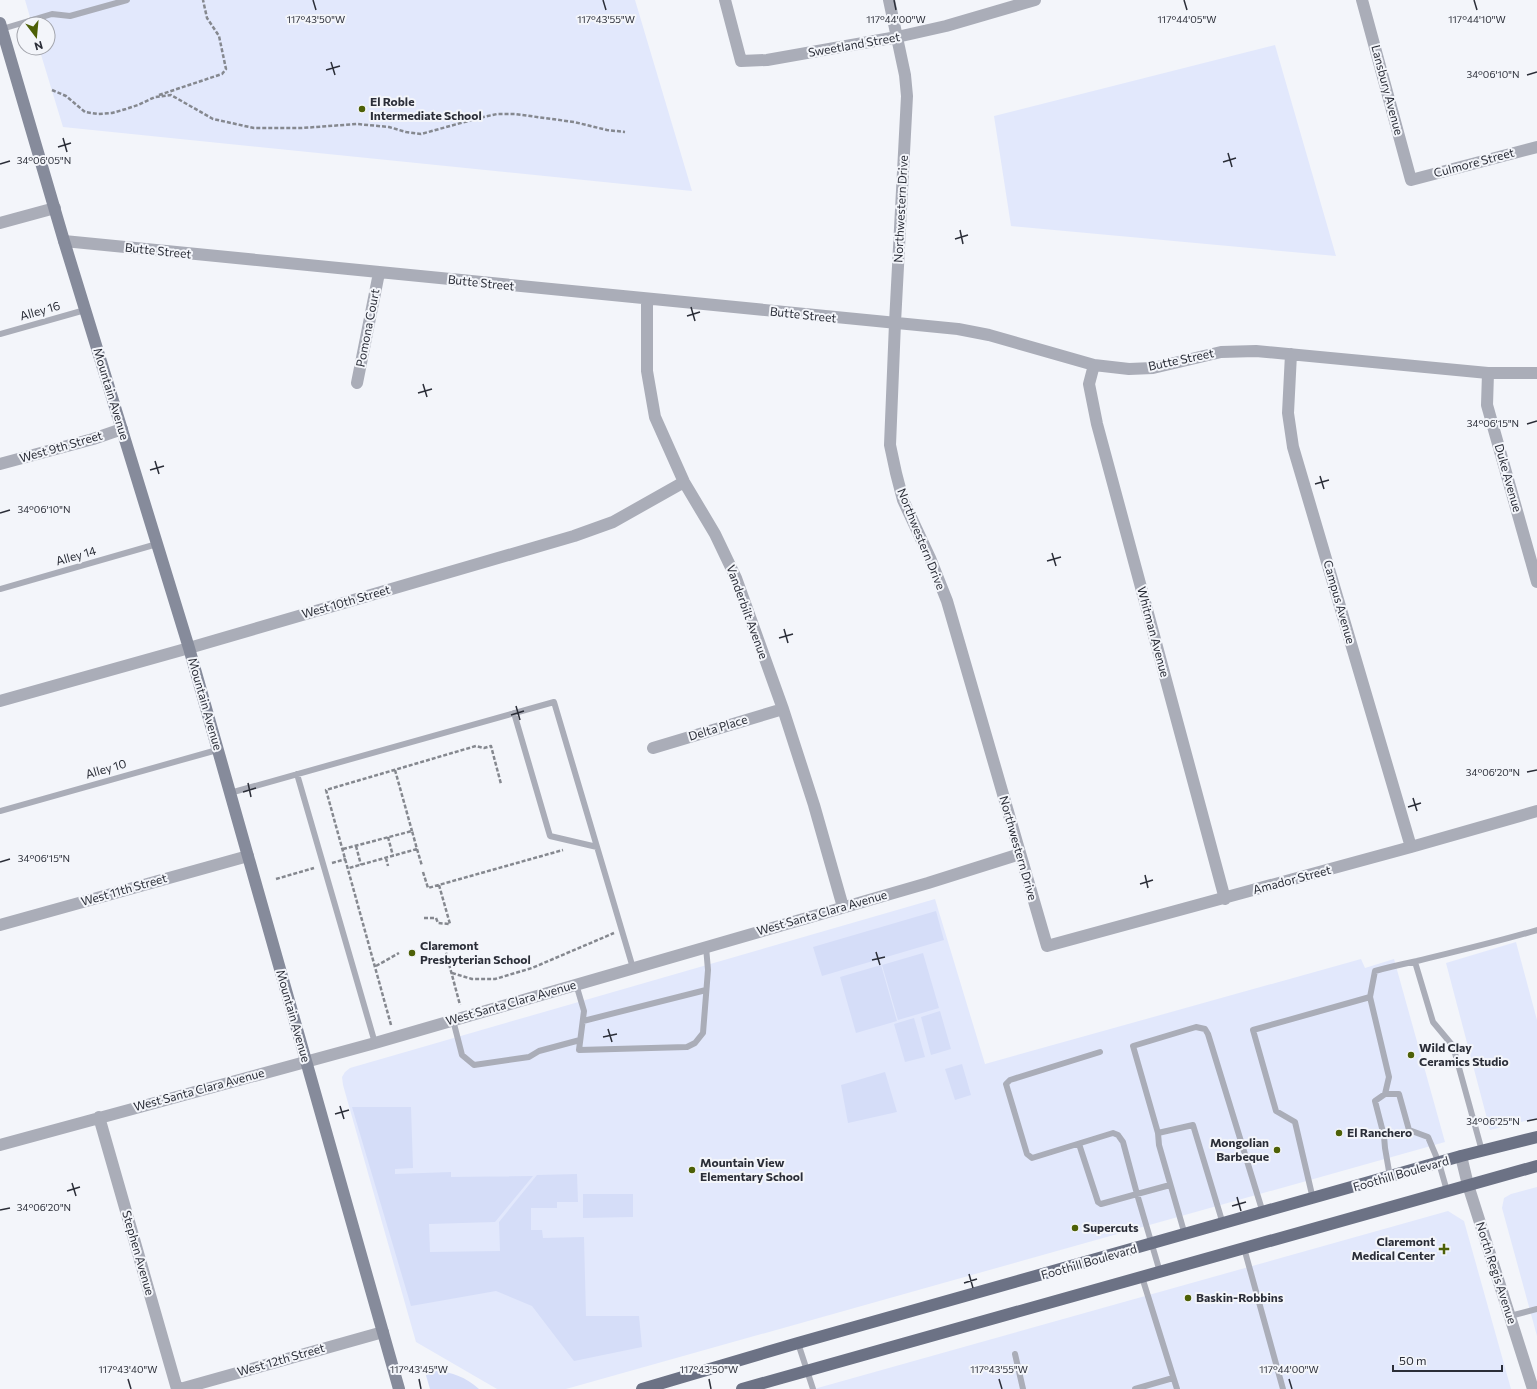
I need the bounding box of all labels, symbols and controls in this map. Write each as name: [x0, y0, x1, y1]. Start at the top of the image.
text: 117°43'50"W: [287, 13, 345, 25]
text: 117°43'55"W: [577, 13, 635, 25]
text: 117°44'00"W: [866, 13, 926, 25]
text: 117°44'05"W: [1158, 13, 1216, 25]
text: 117°44'10"W: [1448, 13, 1506, 25]
north arrow: [16, 16, 56, 56]
street label: Sweetland Street: [807, 29, 901, 59]
text: N: [33, 39, 45, 53]
street label: Lansbury Avenue: [1369, 43, 1407, 136]
text: 34°06'10"N: [1466, 68, 1520, 80]
place label: El Roble Intermediate School: [370, 94, 482, 122]
marker: El Roble Intermediate School: [357, 104, 367, 114]
street label: Culmore Street: [1432, 145, 1516, 180]
text: 34°06'05"N: [17, 154, 71, 166]
street label: Northwestern Drive: [890, 155, 910, 263]
street label: Butte Street: [124, 240, 192, 260]
street label: Butte Street: [447, 272, 515, 292]
street label: Pomona Court: [353, 287, 381, 368]
street label: Alley 16: [18, 298, 62, 322]
street label: Butte Street: [769, 304, 837, 324]
street label: Butte Street: [1147, 345, 1215, 373]
street label: Mountain Avenue: [91, 346, 133, 441]
text: 34°06'15"N: [1467, 417, 1519, 429]
street label: West 9th Street: [18, 427, 104, 465]
street label: Duke Avenue: [1493, 442, 1525, 513]
street label: Northwestern Drive: [895, 486, 949, 591]
text: 34°06'10"N: [17, 503, 71, 515]
street label: Alley 14: [54, 543, 98, 567]
street label: Campus Avenue: [1321, 558, 1359, 645]
street label: Vanderbilt Avenue: [724, 563, 771, 661]
street label: West 10th Street: [300, 582, 392, 620]
street label: Whitman Avenue: [1135, 585, 1173, 678]
street label: Mountain Avenue: [186, 656, 226, 752]
street label: Delta Place: [687, 711, 749, 743]
street label: Alley 10: [84, 755, 128, 781]
text: 34°06'20"N: [1466, 766, 1520, 778]
street label: Northwestern Drive: [997, 794, 1041, 902]
text: 34°06'15"N: [18, 852, 70, 864]
street label: Amador Street: [1251, 862, 1332, 896]
street label: West 11th Street: [79, 870, 168, 908]
street label: West Santa Clara Avenue: [755, 887, 888, 937]
place label: Claremont Presbyterian School: [420, 938, 531, 966]
marker: Claremont Presbyterian School: [407, 948, 417, 958]
street label: Mountain Avenue: [274, 968, 314, 1064]
street label: West Santa Clara Avenue: [444, 977, 577, 1027]
place label: Wild Clay Ceramics Studio: [1419, 1040, 1509, 1068]
marker: Wild Clay Ceramics Studio: [1406, 1050, 1416, 1060]
street label: West Santa Clara Avenue: [132, 1065, 266, 1113]
text: 34°06'25"N: [1466, 1115, 1520, 1127]
place label: El Ranchero: [1347, 1125, 1412, 1139]
marker: El Ranchero: [1334, 1128, 1344, 1138]
place label: Mongolian Barbeque: [1210, 1135, 1269, 1163]
marker: Mongolian Barbeque: [1272, 1145, 1282, 1155]
street label: Foothill Boulevard: [1351, 1153, 1450, 1193]
place label: Mountain View Elementary School: [700, 1155, 803, 1183]
marker: Mountain View Elementary School: [687, 1165, 697, 1175]
text: 34°06'20"N: [17, 1201, 71, 1213]
street label: Stephen Avenue: [120, 1209, 158, 1297]
place label: Supercuts: [1083, 1220, 1139, 1234]
street label: North Regis Avenue: [1474, 1220, 1520, 1325]
marker: Supercuts: [1070, 1223, 1080, 1233]
place label: Claremont Medical Center: [1351, 1234, 1435, 1262]
street label: Foothill Boulevard: [1039, 1241, 1138, 1281]
marker: Claremont Medical Center: [1438, 1243, 1450, 1255]
place label: Baskin-Robbins: [1196, 1290, 1284, 1304]
marker: Baskin-Robbins: [1183, 1293, 1193, 1303]
street label: West 12th Street: [235, 1340, 326, 1378]
scale bar: [1393, 1347, 1502, 1373]
text: 50 m: [1399, 1353, 1427, 1367]
text: 117°43'40"W: [99, 1363, 157, 1375]
text: 117°43'45"W: [390, 1363, 448, 1375]
text: 117°43'50"W: [680, 1363, 738, 1375]
text: 117°43'55"W: [970, 1363, 1028, 1375]
text: 117°44'00"W: [1259, 1363, 1319, 1375]

